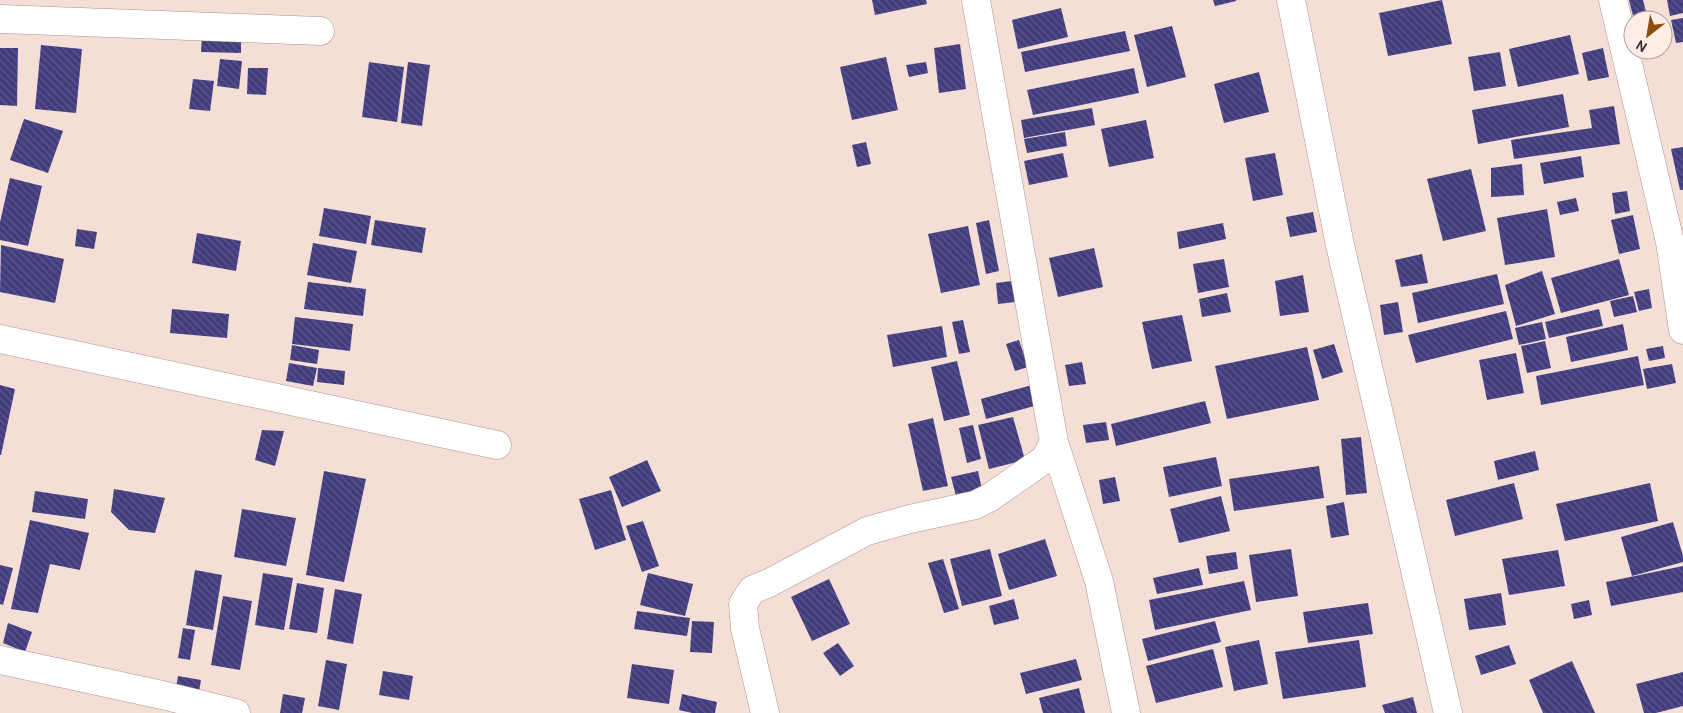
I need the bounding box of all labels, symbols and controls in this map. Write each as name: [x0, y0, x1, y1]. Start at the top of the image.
north arrow: [1623, 10, 1673, 60]
text: N: [1632, 36, 1650, 56]

